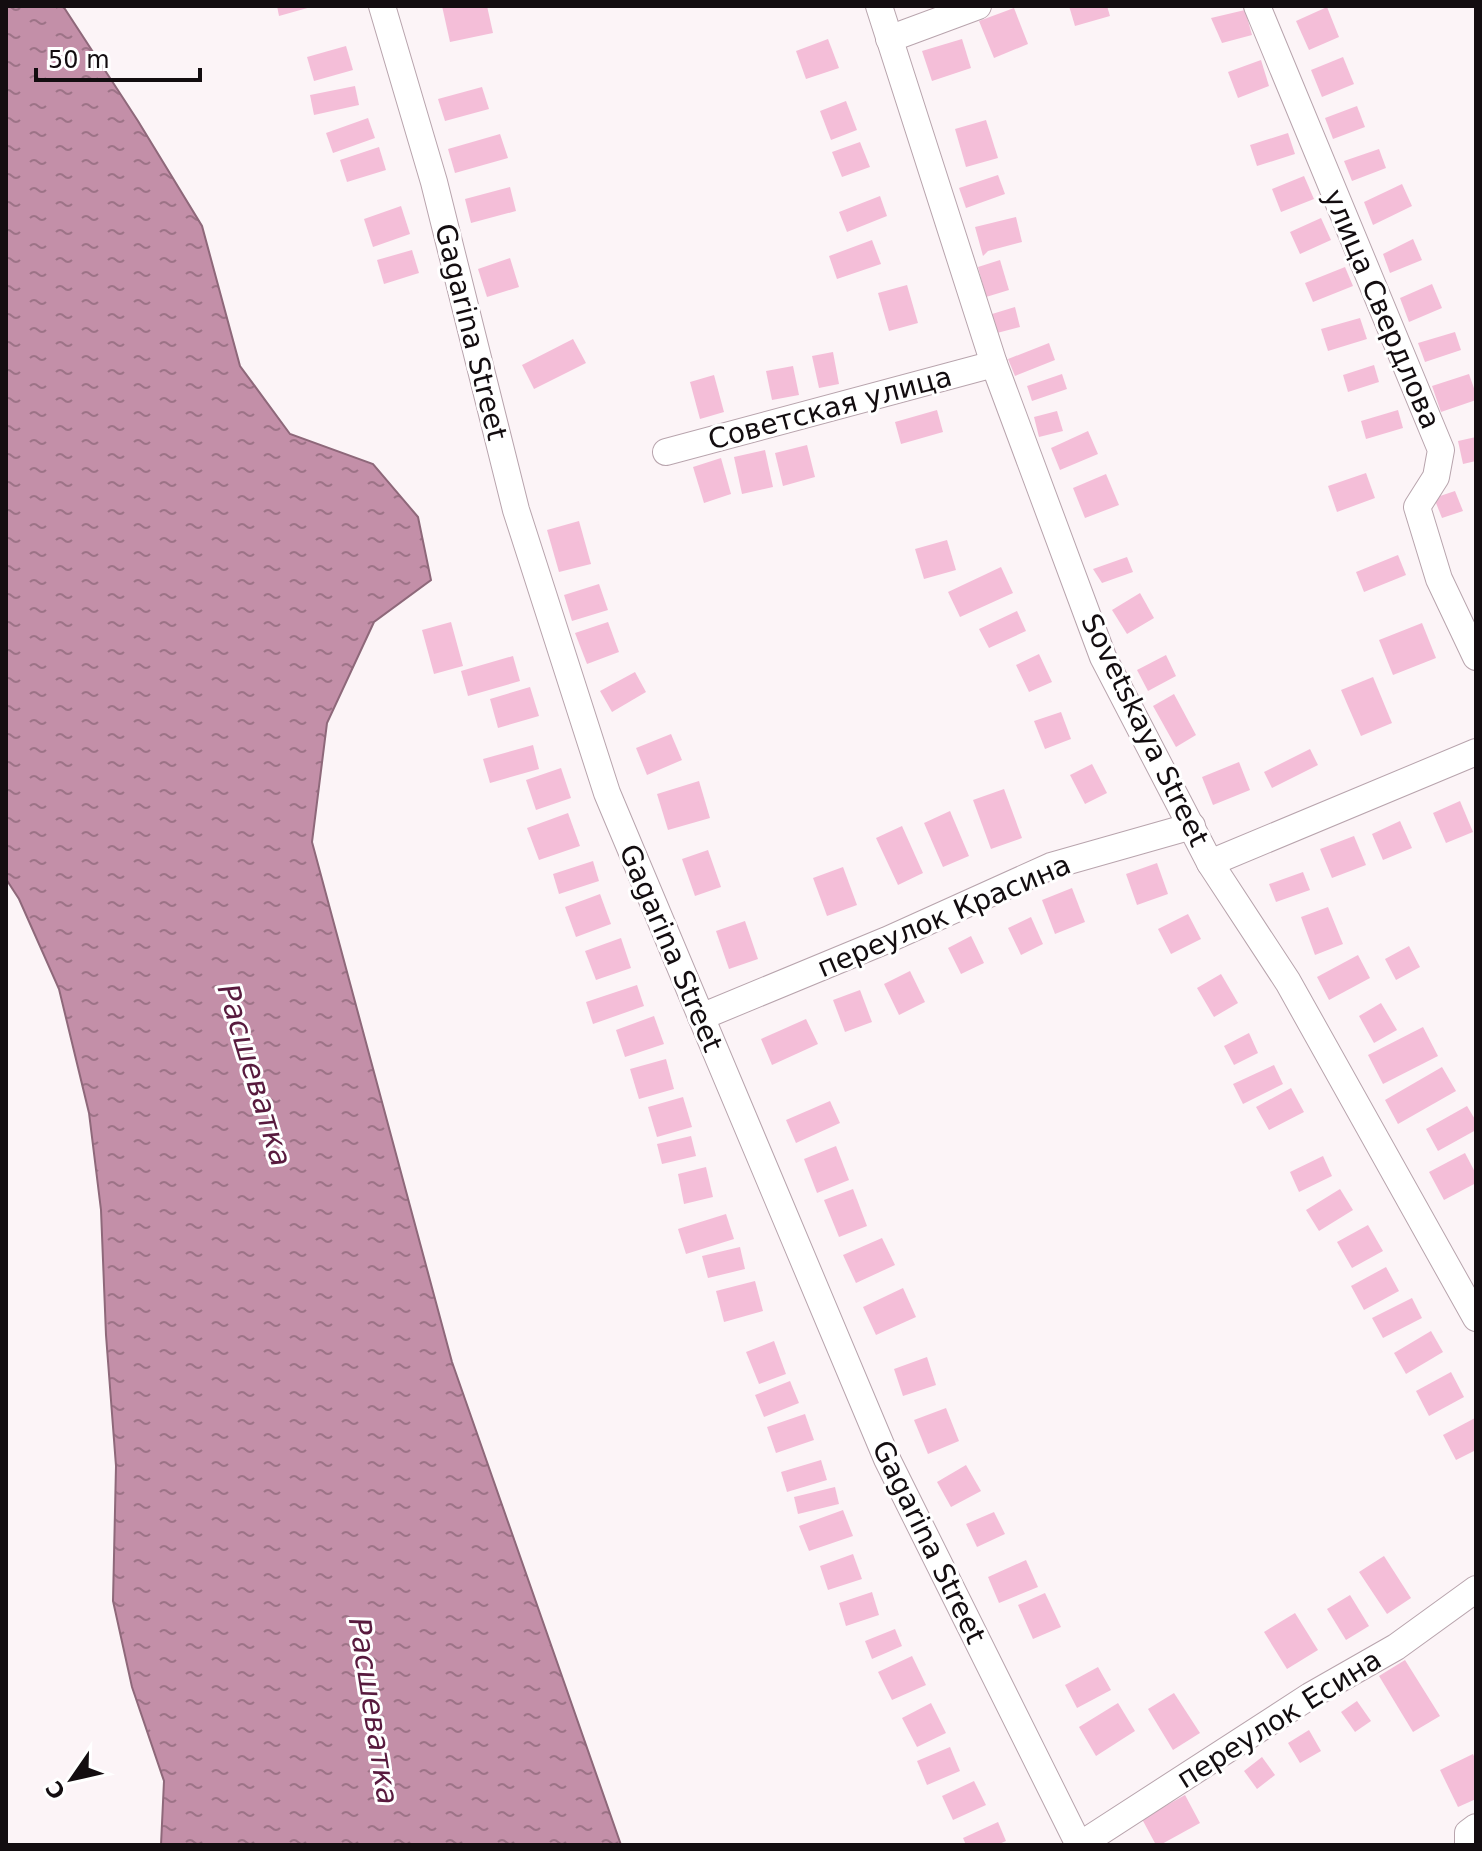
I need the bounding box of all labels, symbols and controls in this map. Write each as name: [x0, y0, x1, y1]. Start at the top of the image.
scale bar: [36, 32, 200, 82]
text: 50 m: [48, 46, 110, 74]
street label: улица Свердлова: [1317, 184, 1447, 434]
street label: Gagarina Street: [428, 220, 514, 444]
street label: Советская улица: [705, 360, 955, 456]
street label: Sovetskaya Street: [1074, 608, 1216, 852]
street label: Gagarina Street: [612, 839, 730, 1057]
street label: переулок Красина: [812, 848, 1076, 984]
water label: Расшеватка: [211, 980, 299, 1170]
street label: Gagarina Street: [866, 1435, 992, 1649]
water label: Расшеватка: [342, 1615, 406, 1807]
street label: переулок Есина: [1171, 1643, 1387, 1795]
north arrow: [32, 1739, 112, 1819]
text: С: [41, 1776, 71, 1804]

